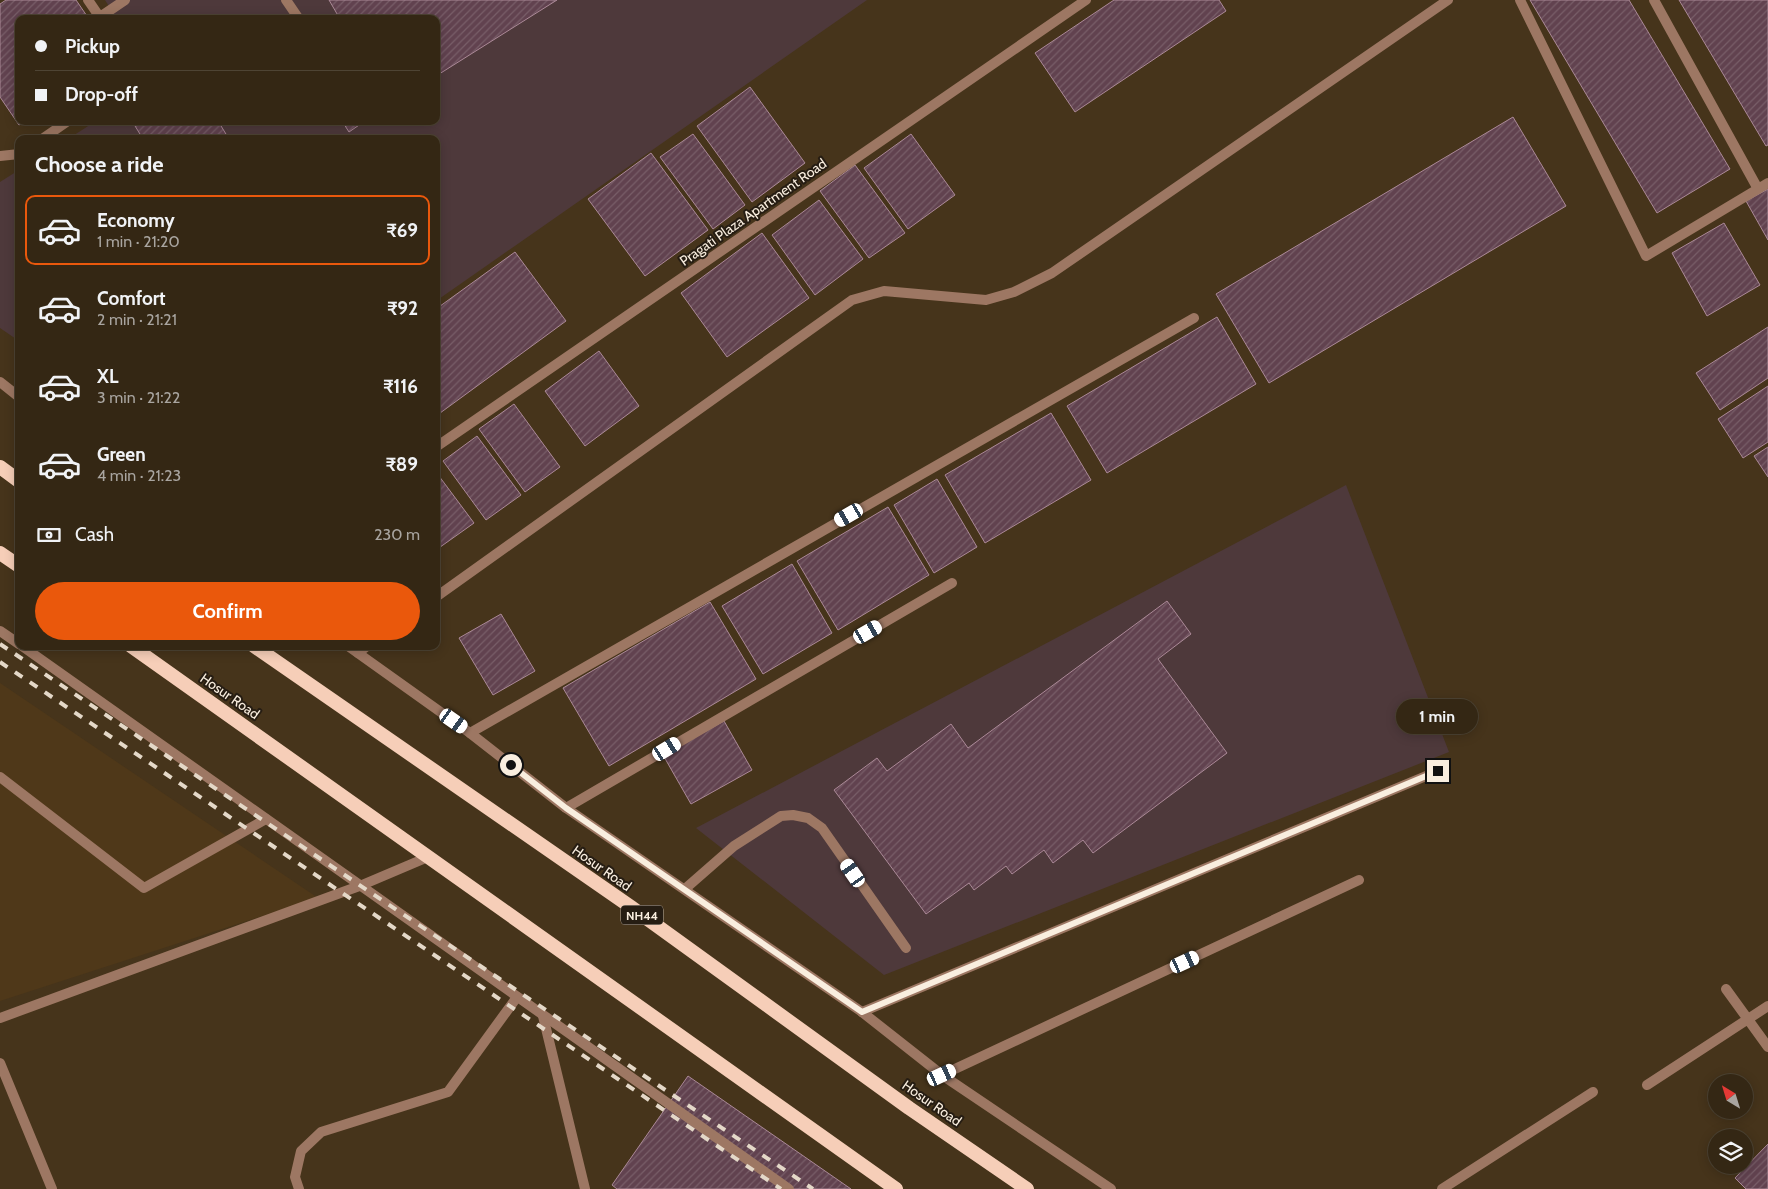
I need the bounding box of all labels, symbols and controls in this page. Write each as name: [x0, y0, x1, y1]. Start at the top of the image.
text: Pickup: [65, 35, 120, 58]
text: Drop-off: [65, 83, 138, 106]
text: Choose a ride: [35, 151, 164, 178]
street label: Pragati Plaza Apartment Road: [676, 154, 830, 270]
icon: car: [37, 208, 82, 253]
text: Economy: [97, 209, 175, 232]
text: ₹69: [386, 219, 418, 242]
text: 1 min · 21:20: [97, 232, 180, 251]
icon: car: [37, 286, 82, 331]
text: Comfort: [97, 287, 166, 310]
text: ₹92: [387, 297, 418, 320]
text: 2 min · 21:21: [97, 310, 177, 329]
icon: car: [37, 364, 82, 409]
text: XL: [97, 365, 118, 388]
text: ₹116: [383, 375, 418, 398]
text: 3 min · 21:22: [97, 388, 180, 407]
icon: car: [37, 442, 82, 487]
text: Green: [97, 443, 146, 466]
text: ₹89: [385, 453, 418, 476]
text: 4 min · 21:23: [97, 466, 181, 485]
car: [832, 501, 865, 529]
icon: cash: [35, 521, 63, 549]
text: Cash: [75, 523, 114, 546]
text: 230 m: [374, 525, 420, 544]
button: Confirm: [35, 582, 420, 640]
car: [851, 618, 884, 646]
street label: Hosur Road: [197, 669, 263, 723]
callout: 1 min: [1397, 698, 1479, 734]
car: [437, 706, 470, 736]
text: 1 min: [1419, 707, 1455, 726]
car: [650, 735, 683, 763]
route start: [500, 754, 522, 776]
route end: [1427, 760, 1449, 782]
street label: Hosur Road: [569, 841, 635, 895]
car: [838, 856, 867, 890]
road number: NH44: [621, 906, 663, 924]
car: [1168, 949, 1201, 975]
car: [925, 1062, 958, 1088]
north arrow: [1708, 1074, 1752, 1119]
map controls: [1708, 1074, 1753, 1174]
street label: Hosur Road: [899, 1076, 965, 1130]
button: layers: [1708, 1129, 1753, 1174]

